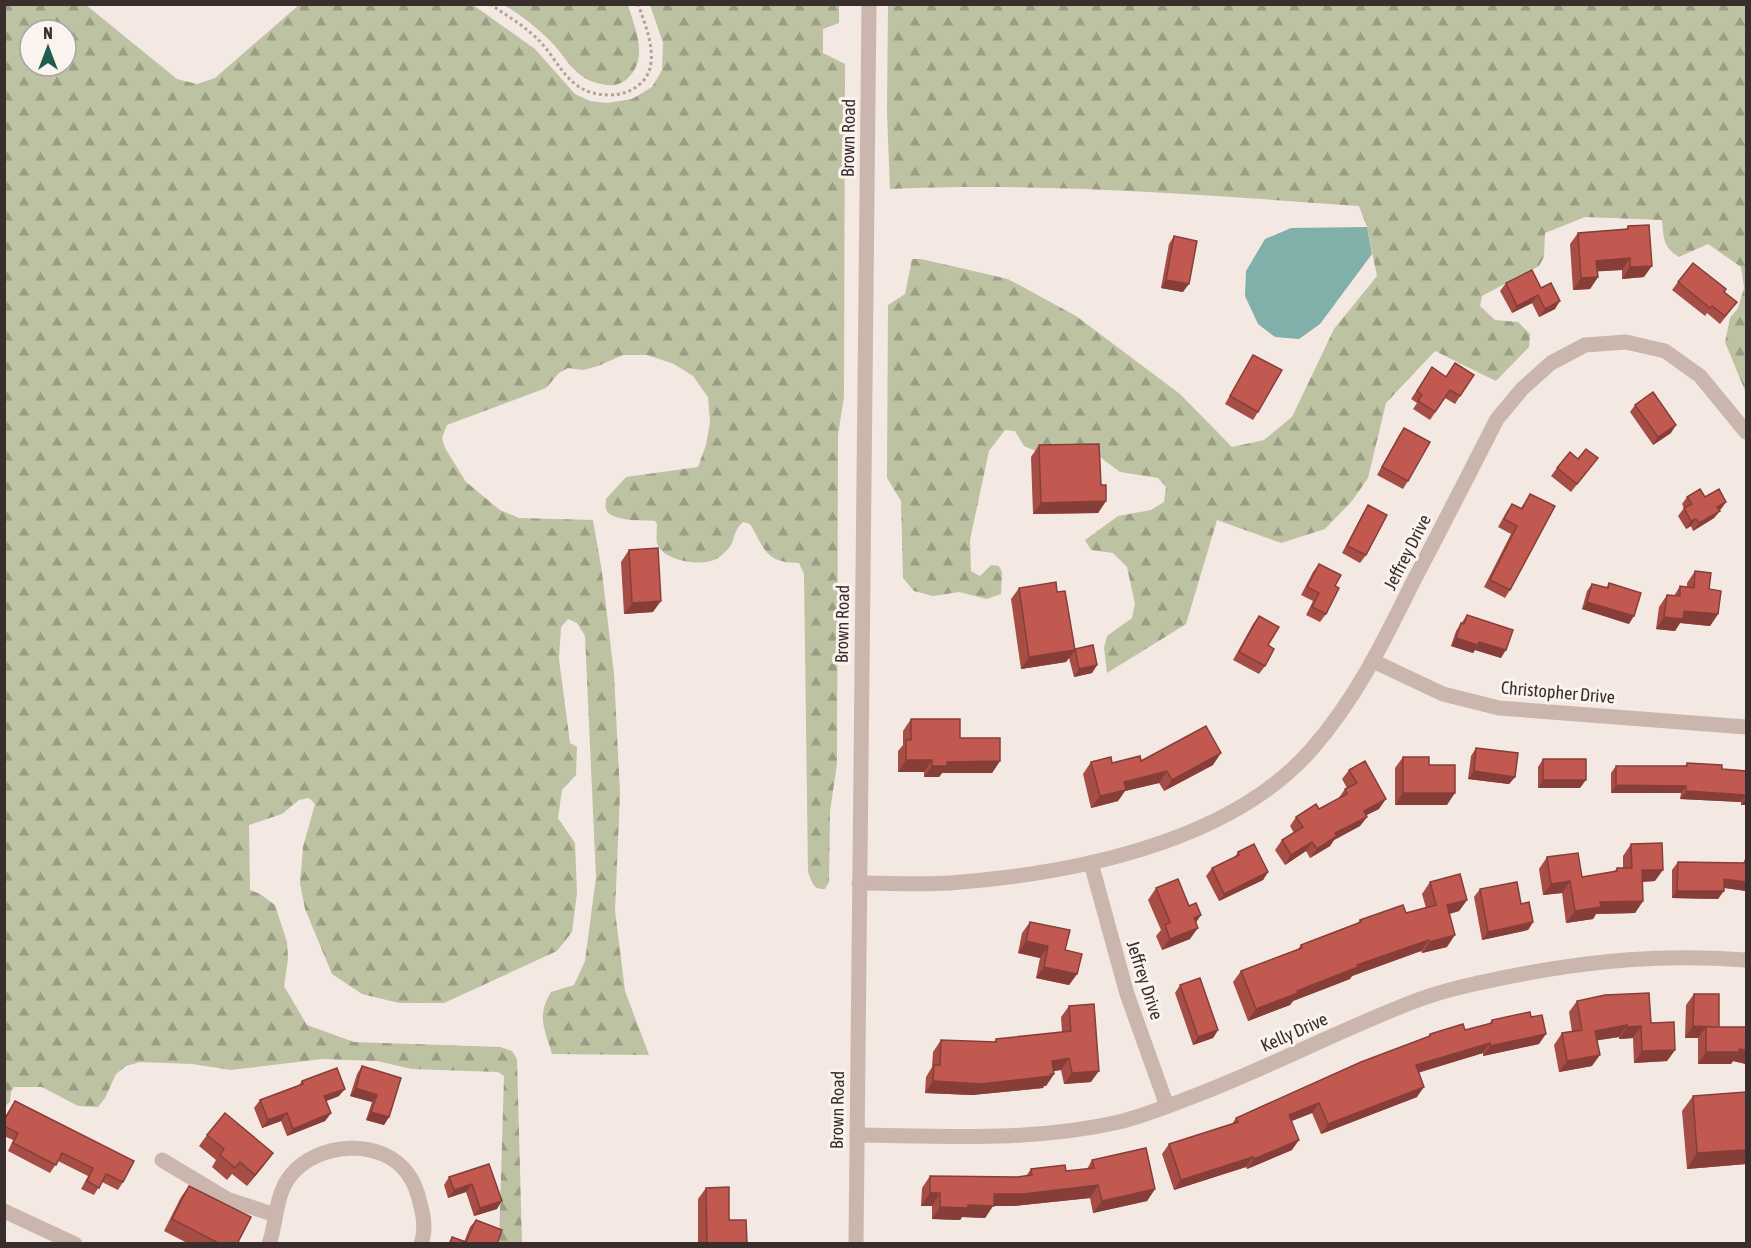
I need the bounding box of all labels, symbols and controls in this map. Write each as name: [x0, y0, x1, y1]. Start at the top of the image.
north arrow: [18, 18, 78, 78]
text: N: [43, 24, 53, 42]
street label: Brown Road: [837, 99, 859, 177]
street label: Jeffrey Drive: [1379, 511, 1435, 593]
street label: Brown Road: [831, 585, 853, 663]
street label: Christopher Drive: [1500, 677, 1616, 707]
street label: Jeffrey Drive: [1122, 938, 1168, 1022]
street label: Kelly Drive: [1257, 1008, 1331, 1056]
street label: Brown Road: [826, 1071, 848, 1149]

